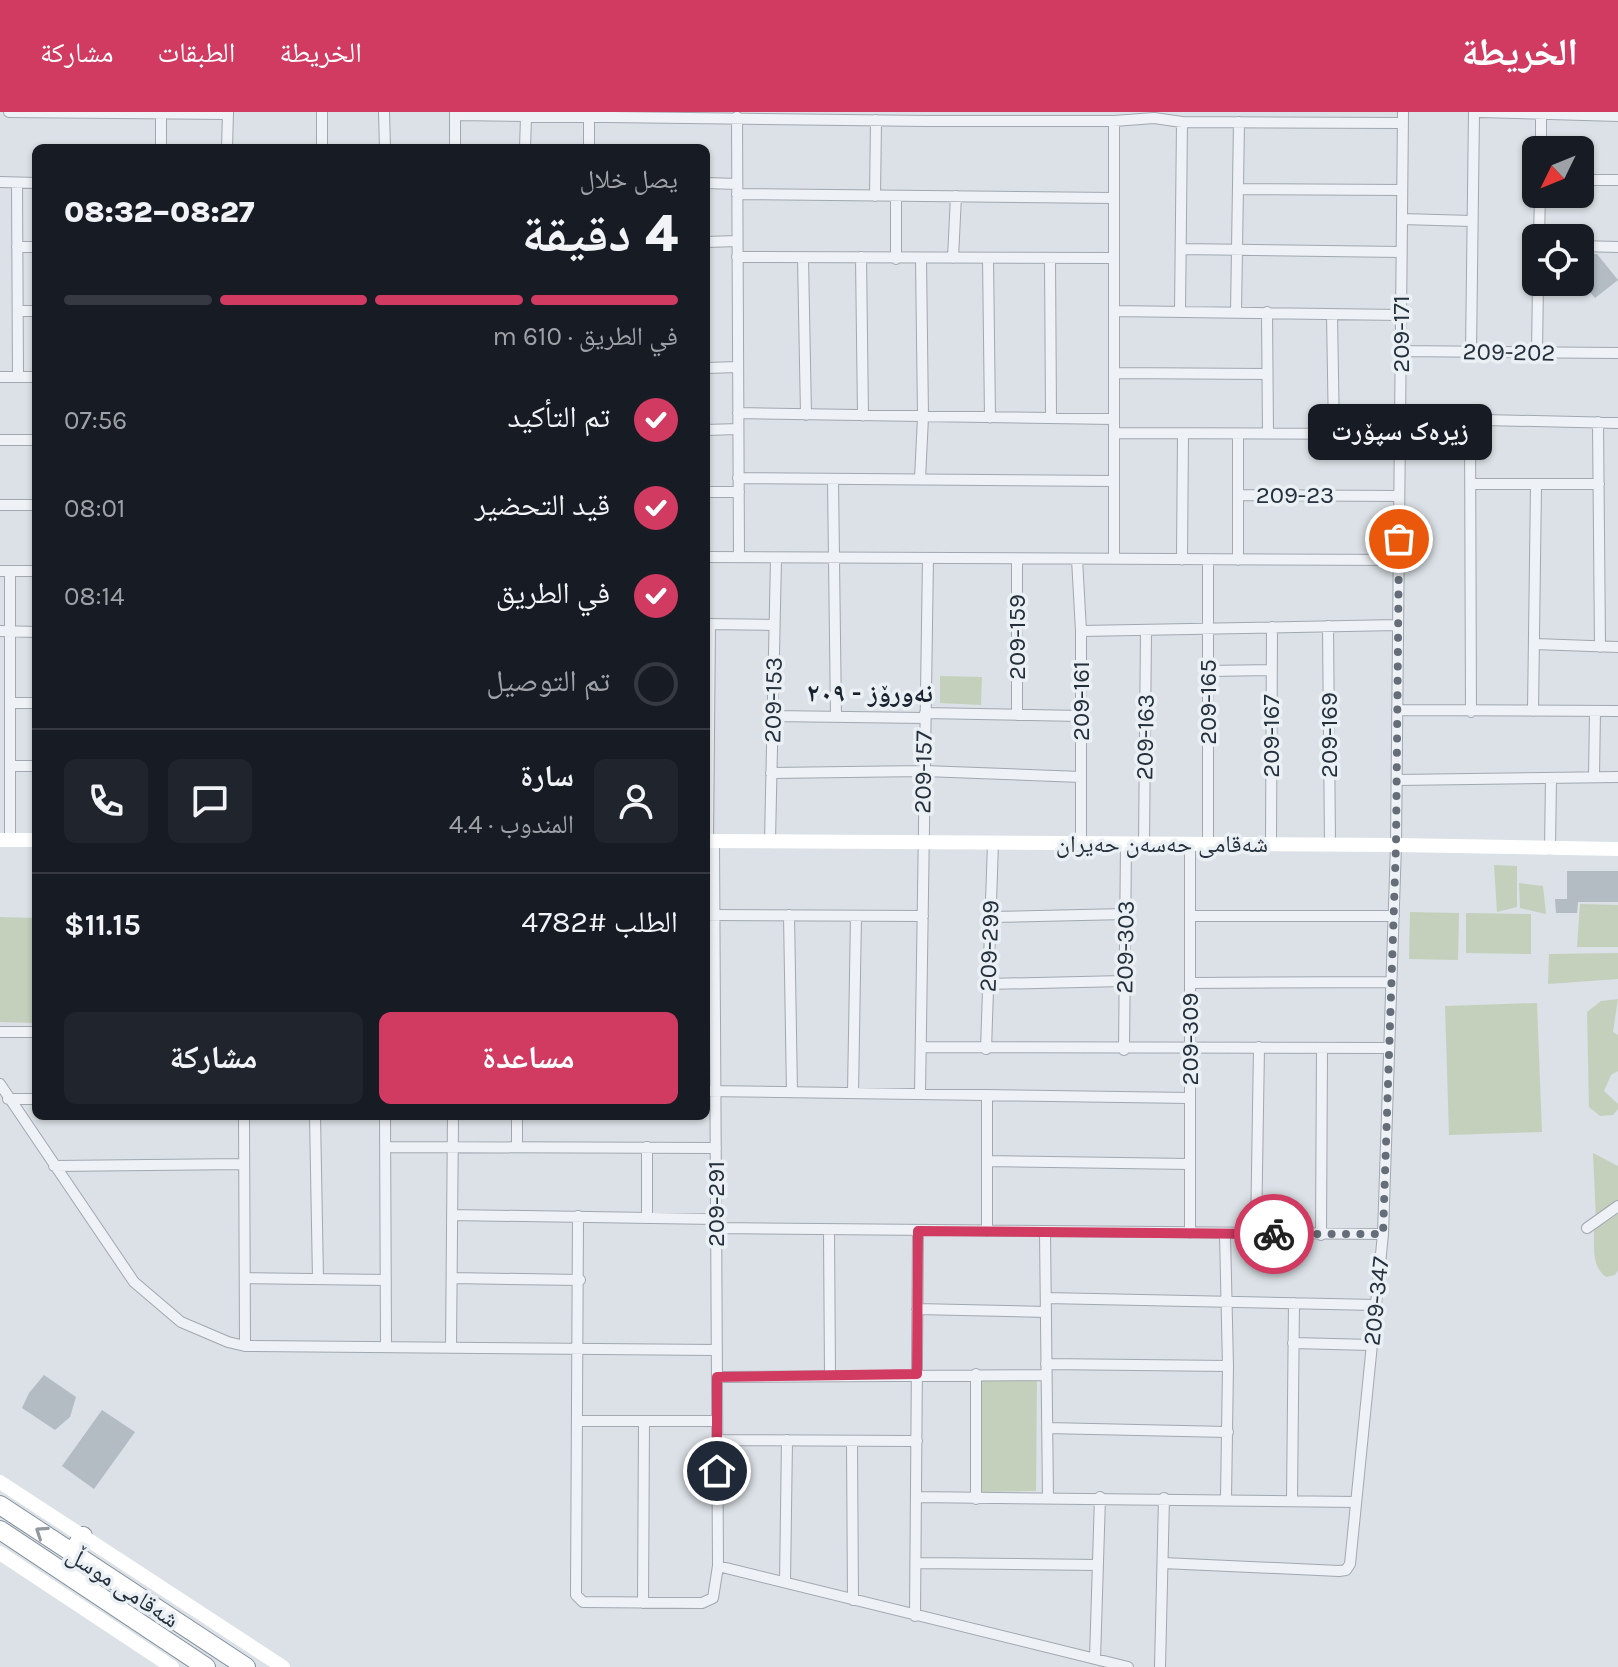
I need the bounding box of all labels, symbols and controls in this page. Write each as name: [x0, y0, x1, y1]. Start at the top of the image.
text: الخريطة: [1461, 30, 1578, 75]
text: مشاركة: [40, 36, 114, 69]
text: الطبقات: [158, 36, 235, 69]
text: الخريطة: [279, 36, 362, 69]
north arrow: [1522, 136, 1594, 208]
map controls: [1522, 136, 1594, 296]
text: يصل خلال: [579, 164, 678, 195]
text: 08:27–08:32: [64, 194, 255, 230]
text: 4 دقيقة: [522, 203, 678, 264]
button: locate: [1522, 224, 1594, 296]
street label: 209-171: [1387, 295, 1415, 373]
text: في الطريق · 610 m: [492, 321, 678, 352]
street label: 209-202: [1463, 337, 1555, 367]
icon: check: [634, 398, 678, 442]
text: تم التأكيد: [507, 399, 610, 435]
callout: زیرەک سپۆرت: [1307, 403, 1491, 459]
text: 07:56: [64, 405, 127, 436]
text: زیرەک سپۆرت: [1331, 416, 1469, 447]
street label: 209-23: [1256, 481, 1334, 509]
icon: check: [634, 486, 678, 530]
text: قيد التحضير: [475, 487, 610, 523]
text: 08:01: [64, 493, 125, 524]
pin: [1365, 505, 1433, 573]
icon: bag: [1377, 517, 1421, 561]
icon: check: [634, 574, 678, 618]
text: في الطريق: [496, 575, 610, 611]
text: 08:14: [64, 581, 125, 612]
street label: 209-159: [1003, 594, 1031, 680]
street label: 209-153: [758, 657, 788, 743]
street label: 209-165: [1194, 659, 1222, 745]
street label: 209-161: [1067, 661, 1095, 741]
text: تم التوصيل: [486, 663, 610, 699]
district label: نەورۆز - ٢٠٩: [807, 678, 933, 709]
street label: 209-169: [1315, 692, 1343, 778]
street label: 209-163: [1130, 694, 1160, 780]
street label: 209-167: [1257, 694, 1285, 778]
street label: 209-157: [908, 730, 938, 814]
text: سارة: [520, 758, 574, 794]
button: phone: [64, 759, 148, 843]
button: chat: [168, 759, 252, 843]
button: person: [594, 759, 678, 843]
text: المندوب · 4.4: [449, 809, 574, 840]
street label: شەقامی حەسەن حەیران: [1056, 830, 1268, 858]
street label: 209-299: [973, 899, 1005, 993]
street label: 209-303: [1110, 900, 1140, 994]
text: الطلب #4782: [521, 904, 678, 940]
text: $11.15: [64, 907, 141, 943]
street label: 209-309: [1176, 993, 1204, 1085]
button: مشاركة: [64, 1012, 363, 1104]
button: مساعدة: [379, 1012, 678, 1104]
street label: 209-291: [702, 1161, 730, 1247]
courier: [1234, 1194, 1314, 1274]
icon: bike: [1252, 1212, 1296, 1256]
street label: 209-347: [1357, 1255, 1395, 1347]
pin: [683, 1437, 751, 1505]
icon: home: [695, 1449, 739, 1493]
one-way arrow: [35, 1527, 49, 1542]
street label: شەقامی موسڵ: [62, 1540, 184, 1634]

